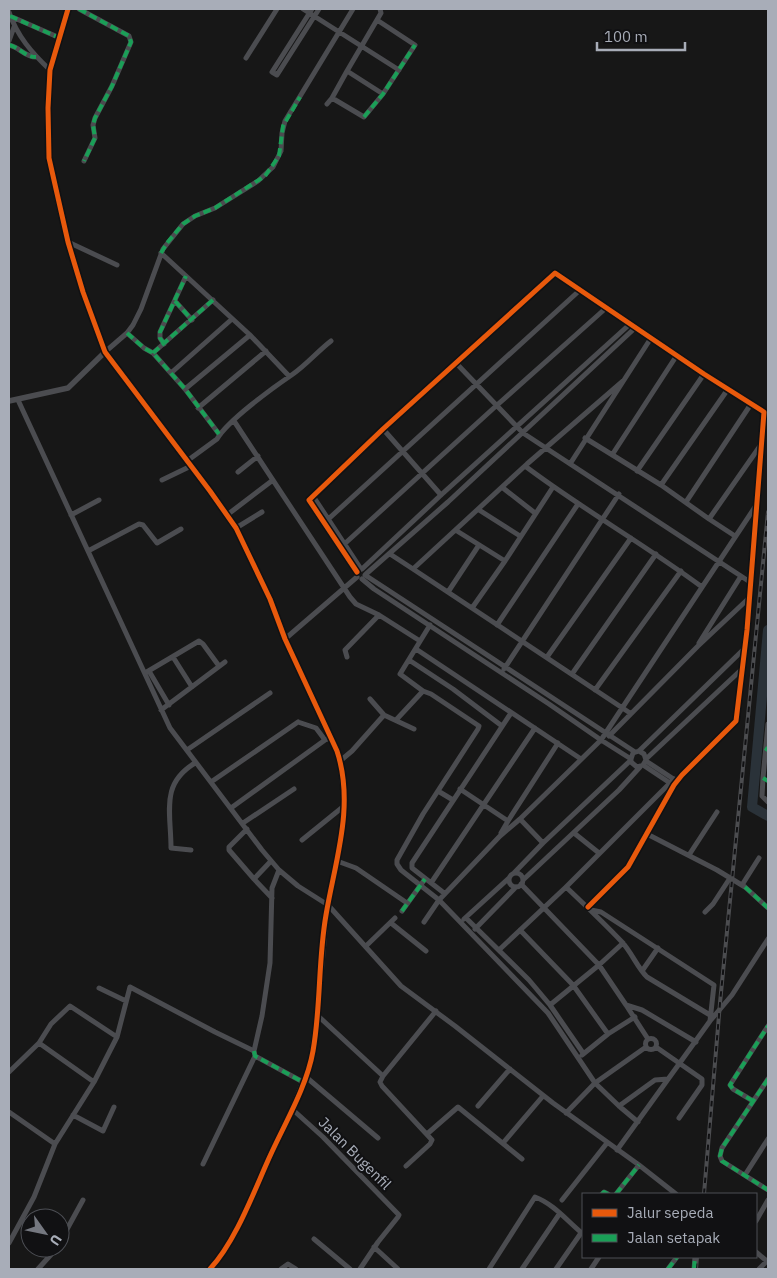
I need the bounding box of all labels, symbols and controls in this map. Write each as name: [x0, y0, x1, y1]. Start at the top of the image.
scale bar: [597, 20, 684, 52]
text: 100 m: [604, 27, 648, 46]
street label: Jalan Bugenfil: [315, 1113, 395, 1193]
legend: [582, 1193, 757, 1258]
text: Jalur sepeda: [627, 1203, 714, 1222]
north arrow: [20, 1208, 70, 1258]
text: Jalan setapak: [627, 1228, 720, 1247]
text: U: [46, 1231, 66, 1249]

